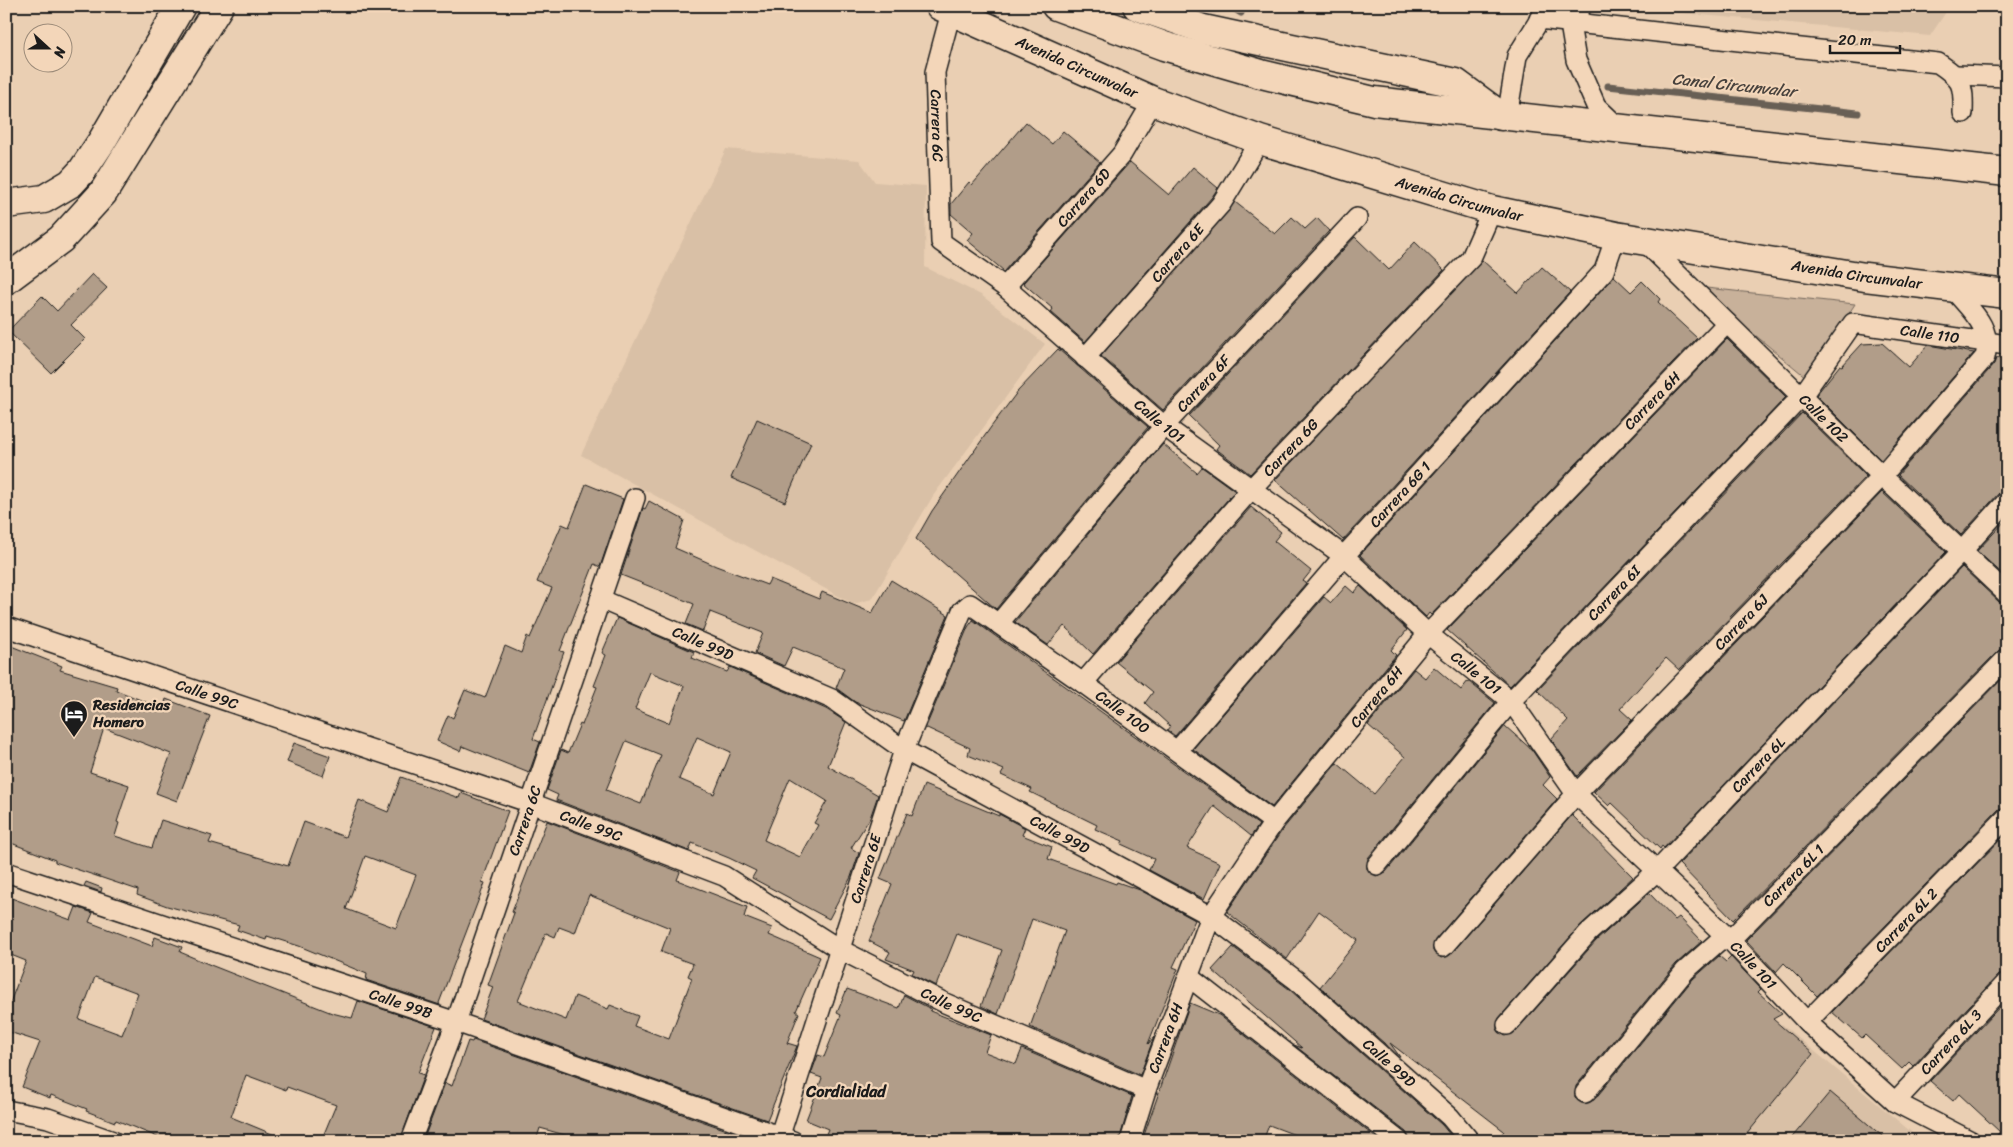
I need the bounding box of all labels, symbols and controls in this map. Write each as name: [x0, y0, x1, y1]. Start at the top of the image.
north arrow: [22, 22, 72, 72]
scale bar: [1830, 22, 1900, 54]
text: 20 m: [1838, 27, 1872, 53]
street label: Avenida Circunvalar: [1011, 28, 1143, 106]
text: N: [46, 43, 73, 62]
water label: Canal Circunvalar: [1671, 64, 1801, 106]
street label: Carrera 6C: [923, 89, 951, 163]
street label: Carrera 6D: [1050, 162, 1117, 233]
street label: Avenida Circunvalar: [1391, 168, 1526, 229]
street label: Carrera 6E: [1144, 216, 1212, 288]
street label: Avenida Circunvalar: [1788, 252, 1924, 297]
street label: Calle 110: [1899, 317, 1961, 351]
street label: Carrera 6F: [1170, 348, 1238, 418]
street label: Carrera 6H: [1617, 365, 1687, 436]
street label: Calle 102: [1793, 388, 1855, 450]
street label: Calle 101: [1128, 392, 1190, 450]
street label: Carrera 6G: [1256, 412, 1325, 483]
street label: Carrera 6G 1: [1363, 455, 1438, 534]
street label: Carrera 6I: [1581, 558, 1648, 627]
street label: Carrera 6J: [1708, 587, 1776, 657]
street label: Calle 99D: [668, 619, 738, 668]
street label: Calle 101: [1445, 644, 1507, 702]
street label: Carrera 6H: [1343, 660, 1410, 734]
street label: Calle 99C: [172, 672, 243, 717]
street label: Calle 100: [1090, 683, 1156, 741]
place label: Residencias Homero: [92, 692, 171, 735]
hotel icon: Residencias Homero: [59, 699, 89, 738]
street label: Carrera 6L: [1725, 730, 1792, 799]
street label: Carrera 6C: [501, 782, 549, 859]
street label: Calle 99C: [556, 802, 627, 850]
street label: Calle 99D: [1025, 807, 1094, 861]
street label: Carrera 6E: [842, 829, 890, 907]
street label: Carrera 6L 1: [1756, 838, 1831, 913]
street label: Carrera 6L 2: [1868, 881, 1945, 959]
street label: Calle 101: [1724, 934, 1783, 996]
street label: Calle 99C: [916, 980, 987, 1031]
street label: Calle 99B: [366, 981, 436, 1026]
street label: Carrera 6H: [1140, 999, 1191, 1077]
street label: Carrera 6L 3: [1913, 1003, 1988, 1081]
street label: Calle 99D: [1356, 1032, 1422, 1094]
district label: Cordialidad: [805, 1077, 887, 1106]

